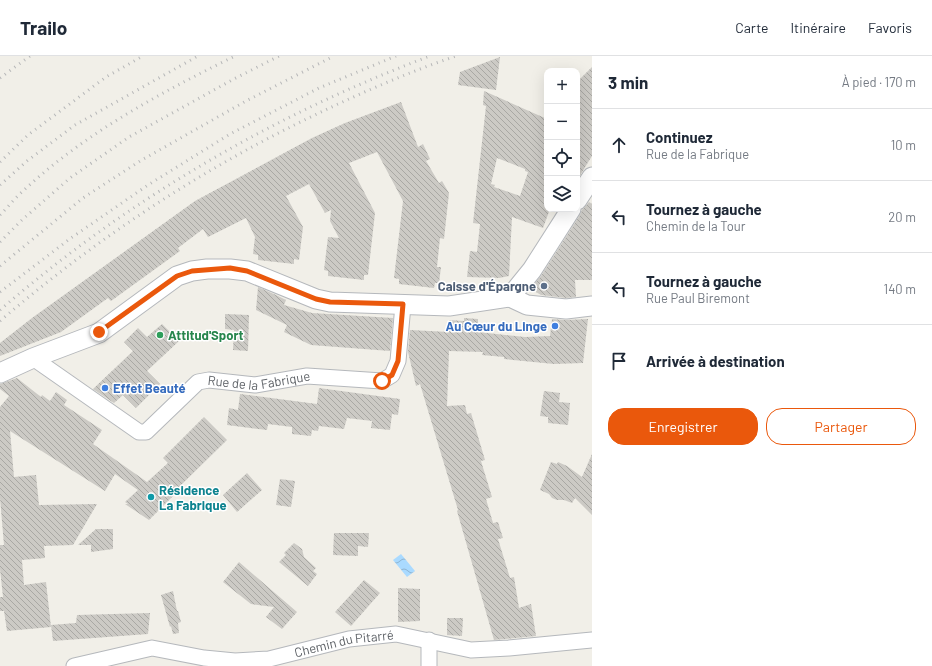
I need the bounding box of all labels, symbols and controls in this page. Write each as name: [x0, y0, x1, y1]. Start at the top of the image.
text: Trailo: [20, 16, 67, 39]
text: Carte: [735, 19, 768, 36]
text: Itinéraire: [790, 19, 846, 36]
text: Favoris: [868, 19, 912, 36]
map controls: [544, 68, 580, 212]
button: +: [544, 68, 580, 104]
text: 3 min: [608, 72, 648, 92]
text: À pied · 170 m: [842, 74, 916, 90]
button: −: [544, 104, 580, 140]
text: Continuez: [646, 128, 713, 146]
icon: ahead: [608, 134, 630, 156]
text: 10 m: [891, 137, 916, 153]
button: locate: [544, 140, 580, 176]
text: Rue de la Fabrique: [646, 146, 749, 162]
button: layers: [544, 176, 580, 212]
text: Tournez à gauche: [646, 200, 762, 218]
icon: left: [608, 206, 630, 228]
text: 20 m: [888, 209, 916, 225]
text: Chemin de la Tour: [646, 218, 746, 234]
text: Tournez à gauche: [646, 272, 762, 290]
place label: Caisse d'Épargne: [438, 278, 536, 294]
icon: left: [608, 278, 630, 300]
marker: Caisse d'Épargne: [539, 281, 549, 291]
text: 140 m: [884, 281, 916, 297]
text: Rue Paul Biremont: [646, 290, 750, 306]
place label: Au Cœur du Linge: [445, 318, 547, 334]
marker: Au Cœur du Linge: [550, 321, 560, 331]
route end: [90, 323, 108, 341]
place label: Attitud'Sport: [168, 327, 243, 343]
marker: Attitud'Sport: [155, 330, 165, 340]
icon: arrive: [608, 350, 630, 372]
text: Arrivée à destination: [646, 352, 785, 370]
street label: Rue de la Fabrique: [207, 368, 311, 393]
route start: [373, 372, 391, 390]
place label: Effet Beauté: [113, 380, 186, 396]
marker: Effet Beauté: [100, 383, 110, 393]
button: Enregistrer: [608, 408, 758, 445]
button: Partager: [766, 408, 916, 445]
place label: Résidence La Fabrique: [159, 482, 227, 513]
marker: Résidence La Fabrique: [146, 492, 156, 502]
street label: Chemin du Pitarré: [293, 626, 394, 660]

